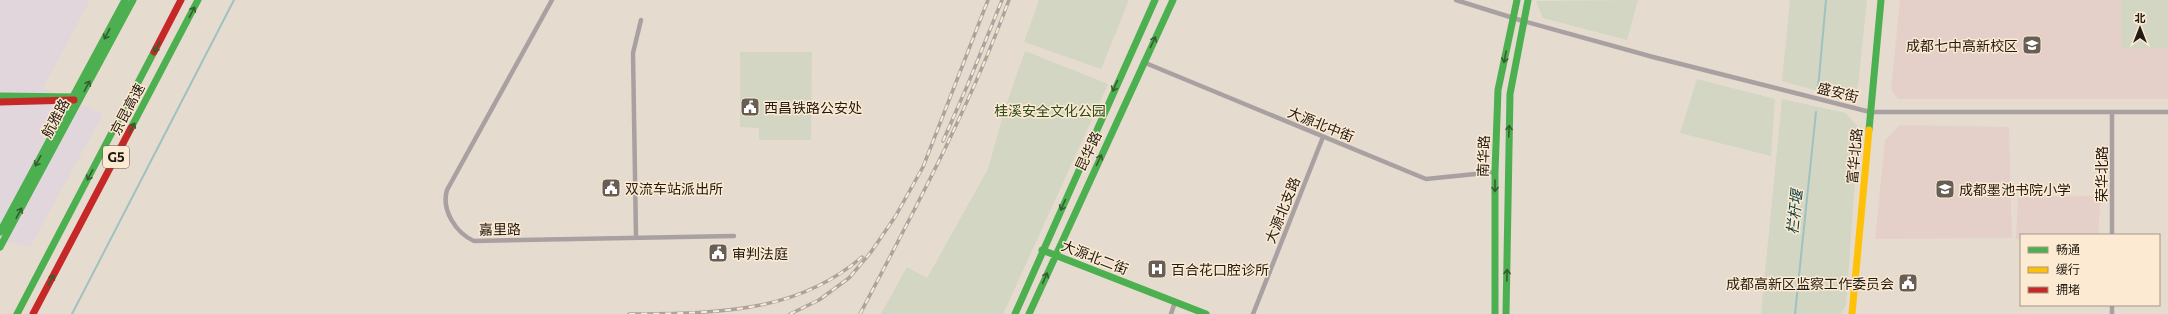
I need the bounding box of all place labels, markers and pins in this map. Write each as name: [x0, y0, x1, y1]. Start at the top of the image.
school or university icon: 成都七中高新校区: [2021, 34, 2043, 56]
place label: 成都七中高新校区: [1906, 37, 2018, 54]
public building icon: 西昌铁路公安处: [739, 96, 761, 118]
place label: 西昌铁路公安处: [764, 99, 862, 116]
public building icon: 双流车站派出所: [600, 177, 622, 199]
school or university icon: 成都墨池书院小学: [1934, 178, 1956, 200]
place label: 双流车站派出所: [625, 180, 723, 197]
place label: 成都墨池书院小学: [1959, 181, 2071, 198]
public building icon: 审判法庭: [707, 242, 729, 264]
place label: 审判法庭: [732, 245, 788, 262]
hospital icon: 百合花口腔诊所: [1146, 258, 1168, 280]
place label: 百合花口腔诊所: [1171, 261, 1269, 278]
public building icon: 成都高新区监察工作委员会: [1897, 272, 1919, 294]
place label: 成都高新区监察工作委员会: [1726, 275, 1894, 292]

